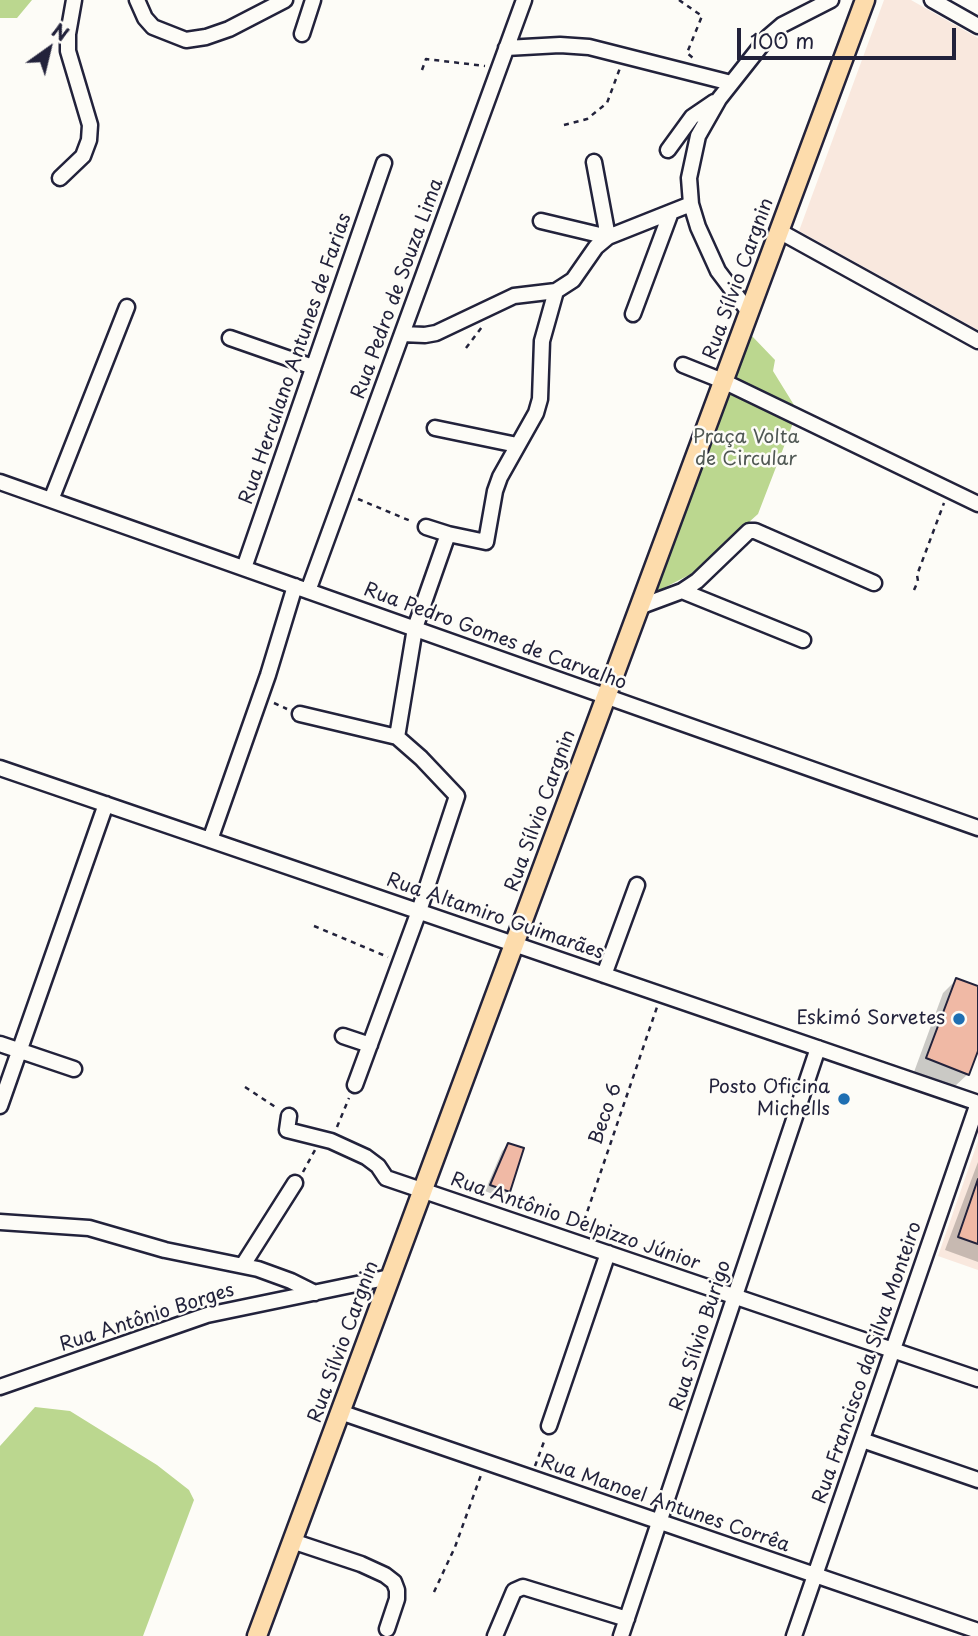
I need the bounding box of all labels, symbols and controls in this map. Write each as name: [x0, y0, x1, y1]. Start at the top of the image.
north arrow: [14, 14, 84, 84]
scale bar: [740, 14, 959, 58]
text: N: [47, 16, 75, 47]
text: 100 m: [750, 24, 814, 56]
street label: Rua Pedro de Souza Lima: [347, 176, 449, 402]
street label: Rua Sílvio Cargnin: [699, 195, 779, 363]
street label: Rua Herculano Antunes de Farias: [235, 210, 357, 508]
park label: Praça Volta de Circular: [693, 427, 799, 471]
street label: Rua Pedro Gomes de Carvalho: [360, 579, 630, 695]
street label: Rua Sílvio Cargnin: [501, 727, 581, 895]
street label: Rua Altamiro Guimarães: [383, 869, 607, 965]
place label: Eskimó Sorvetes: [797, 1008, 945, 1030]
marker: Eskimó Sorvetes: [951, 1011, 967, 1027]
place label: Posto Oficina Michells: [708, 1077, 830, 1121]
street label: Beco 6: [585, 1080, 627, 1148]
marker: Posto Oficina Michells: [836, 1091, 852, 1107]
street label: Rua Antônio Delpizzo Júnior: [447, 1169, 703, 1275]
street label: Rua Francisco da Silva Monteiro: [809, 1219, 927, 1507]
street label: Rua Sílvio Cargnin: [304, 1258, 384, 1426]
street label: Rua Sílvio Burigo: [666, 1258, 736, 1414]
street label: Rua Antônio Borges: [57, 1279, 237, 1357]
street label: Rua Manoel Antunes Corrêa: [537, 1451, 793, 1557]

